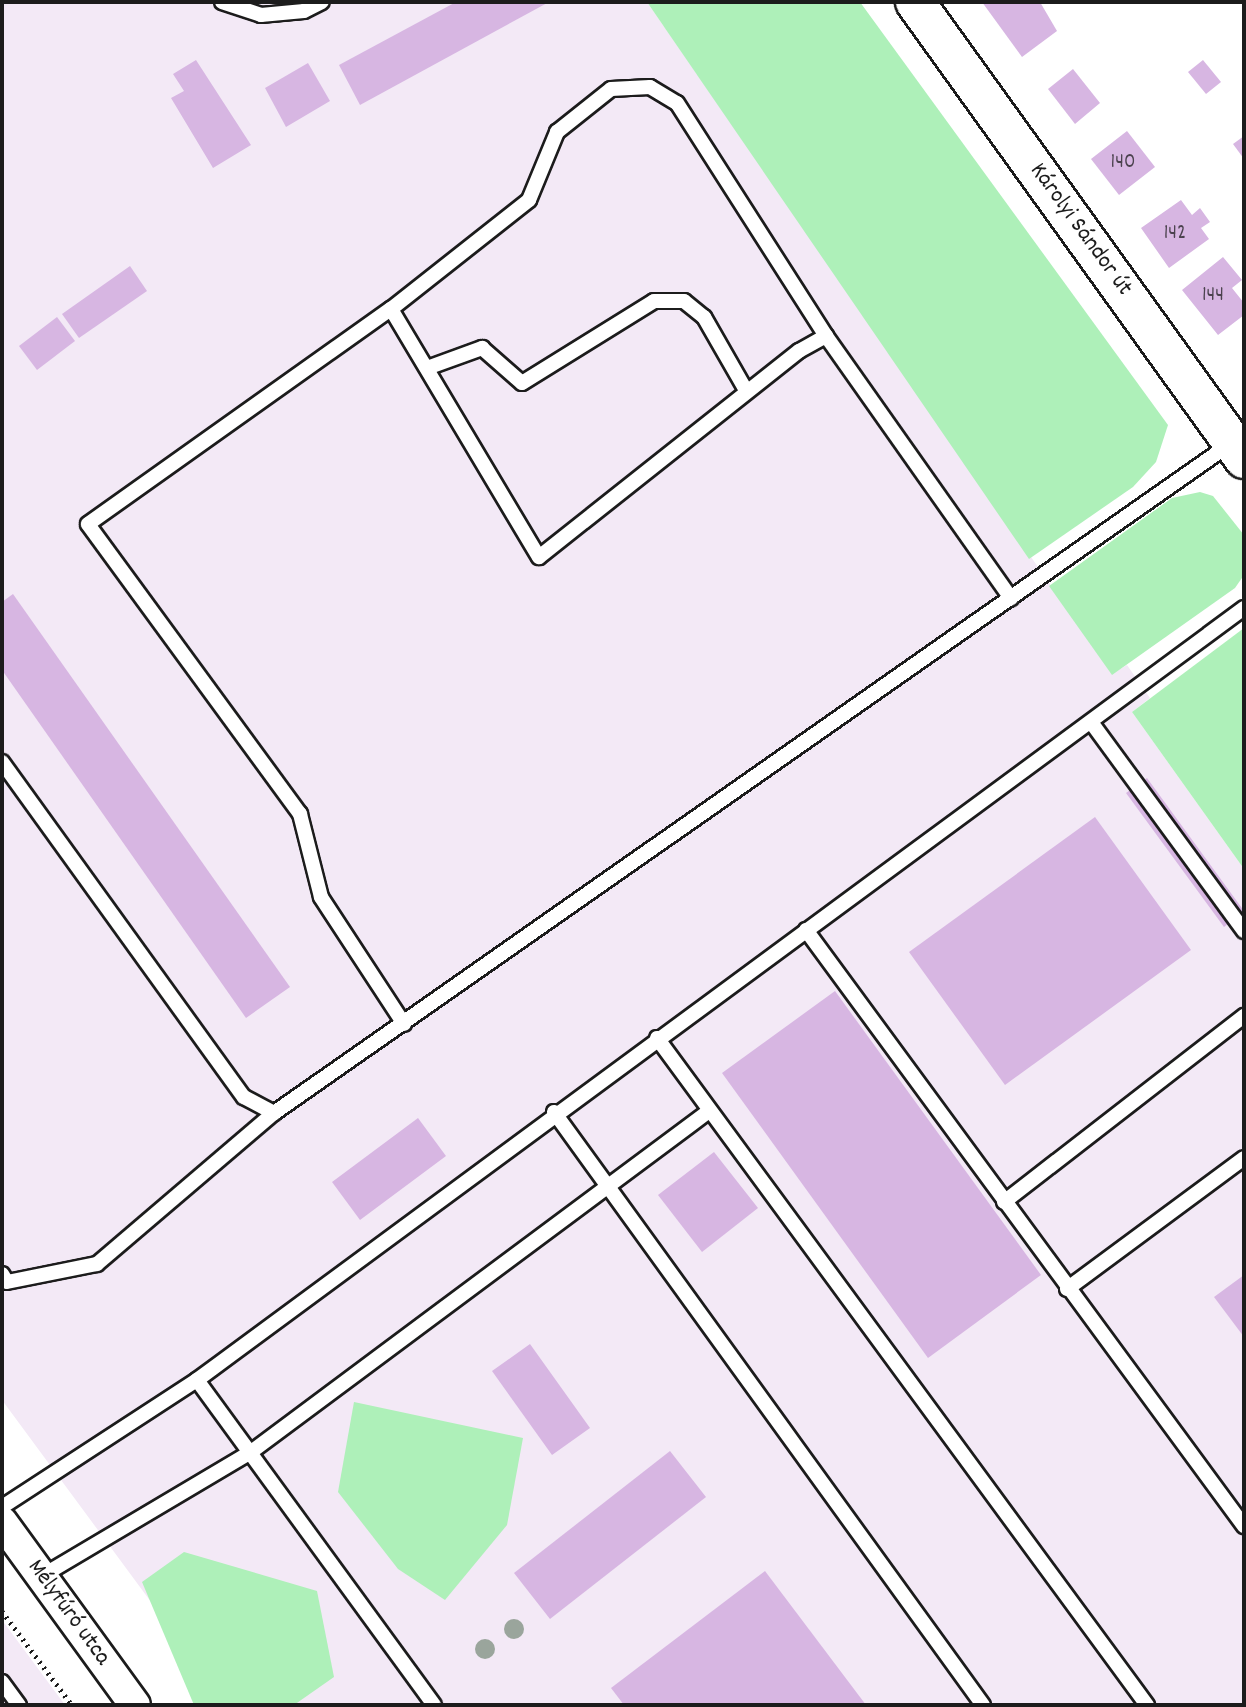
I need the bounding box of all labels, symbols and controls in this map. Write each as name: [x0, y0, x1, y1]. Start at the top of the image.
house number: 140: [1111, 150, 1135, 176]
street label: Károlyi Sándor út: [1022, 158, 1138, 302]
house number: 142: [1164, 221, 1186, 247]
house number: 144: [1202, 283, 1224, 309]
street label: Mélyfúró utca: [20, 1554, 116, 1672]

